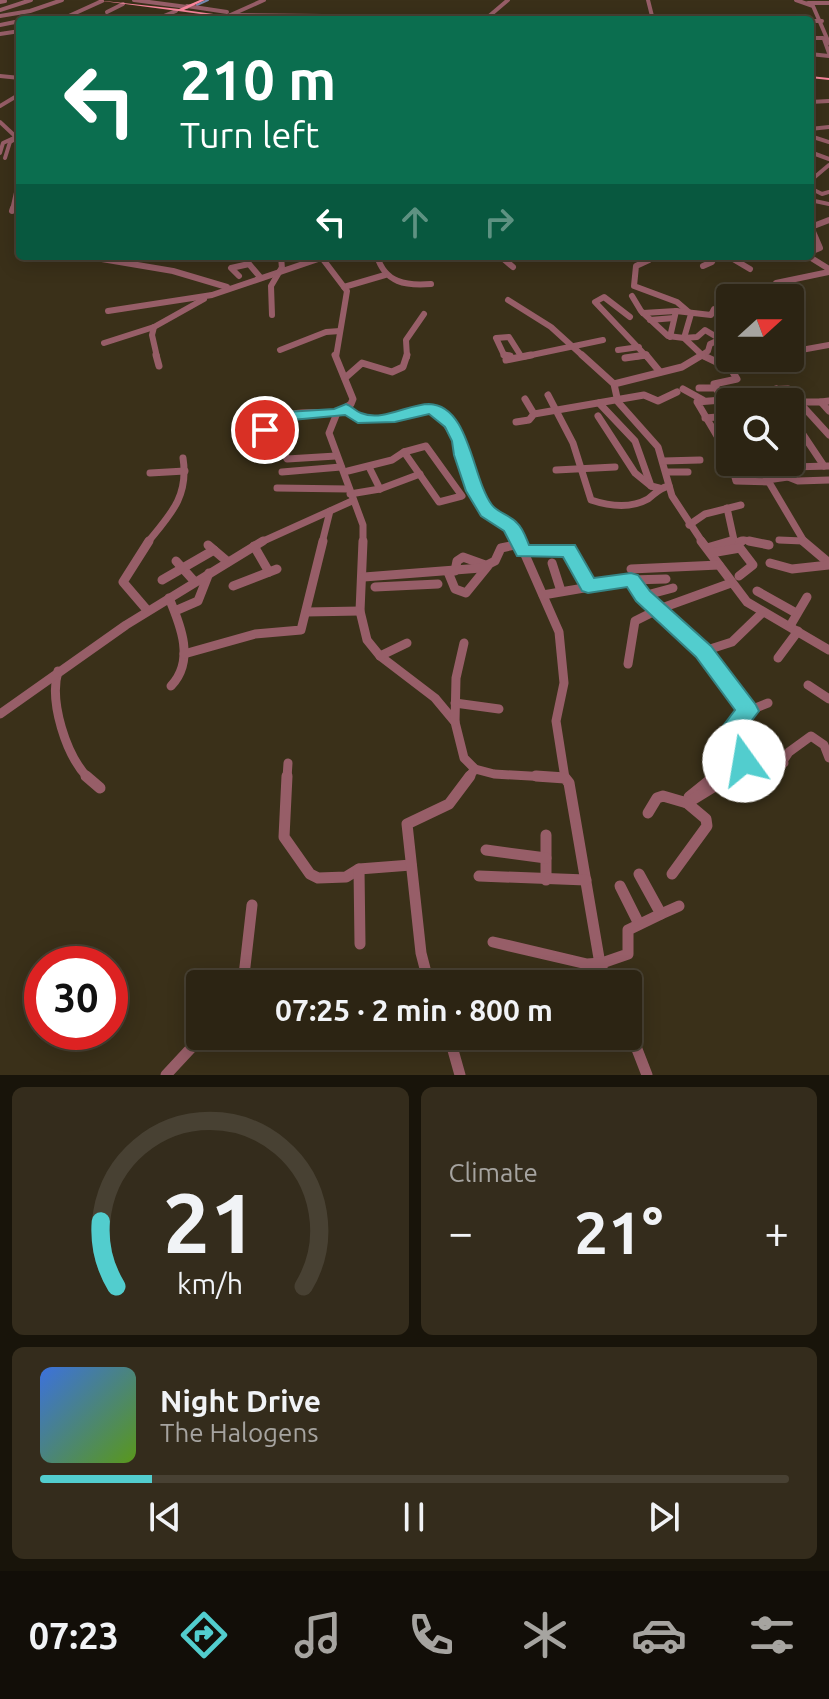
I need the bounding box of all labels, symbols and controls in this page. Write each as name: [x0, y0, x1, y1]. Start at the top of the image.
icon: left: [48, 48, 152, 152]
text: 210 m: [180, 48, 336, 111]
text: Turn left: [180, 114, 319, 155]
icon: left: [309, 200, 353, 244]
icon: ahead: [393, 200, 437, 244]
icon: right: [477, 200, 521, 244]
north arrow: [716, 284, 804, 372]
map controls: [716, 284, 804, 476]
button: search: [716, 388, 804, 476]
pin: [231, 396, 299, 464]
icon: arrive: [243, 408, 287, 452]
position arrow: [702, 719, 786, 803]
speed limit sign: 30: [24, 946, 128, 1050]
text: 07:25 · 2 min · 800 m: [275, 993, 553, 1027]
text: Climate: [449, 1158, 538, 1187]
text: 21: [163, 1175, 257, 1269]
text: 21°: [574, 1198, 663, 1265]
text: −: [449, 1207, 473, 1256]
text: +: [764, 1207, 789, 1256]
text: km/h: [177, 1267, 243, 1299]
text: Night Drive: [160, 1384, 321, 1418]
text: The Halogens: [160, 1418, 319, 1447]
icon: previous: [143, 1495, 187, 1539]
icon: pause: [392, 1495, 436, 1539]
icon: next: [642, 1495, 686, 1539]
icon: directions: [176, 1607, 232, 1663]
icon: music: [290, 1607, 346, 1663]
icon: phone: [403, 1607, 459, 1663]
icon: climate: [517, 1607, 573, 1663]
icon: car: [631, 1607, 687, 1663]
icon: filters: [744, 1607, 800, 1663]
text: 07:23: [29, 1615, 119, 1656]

